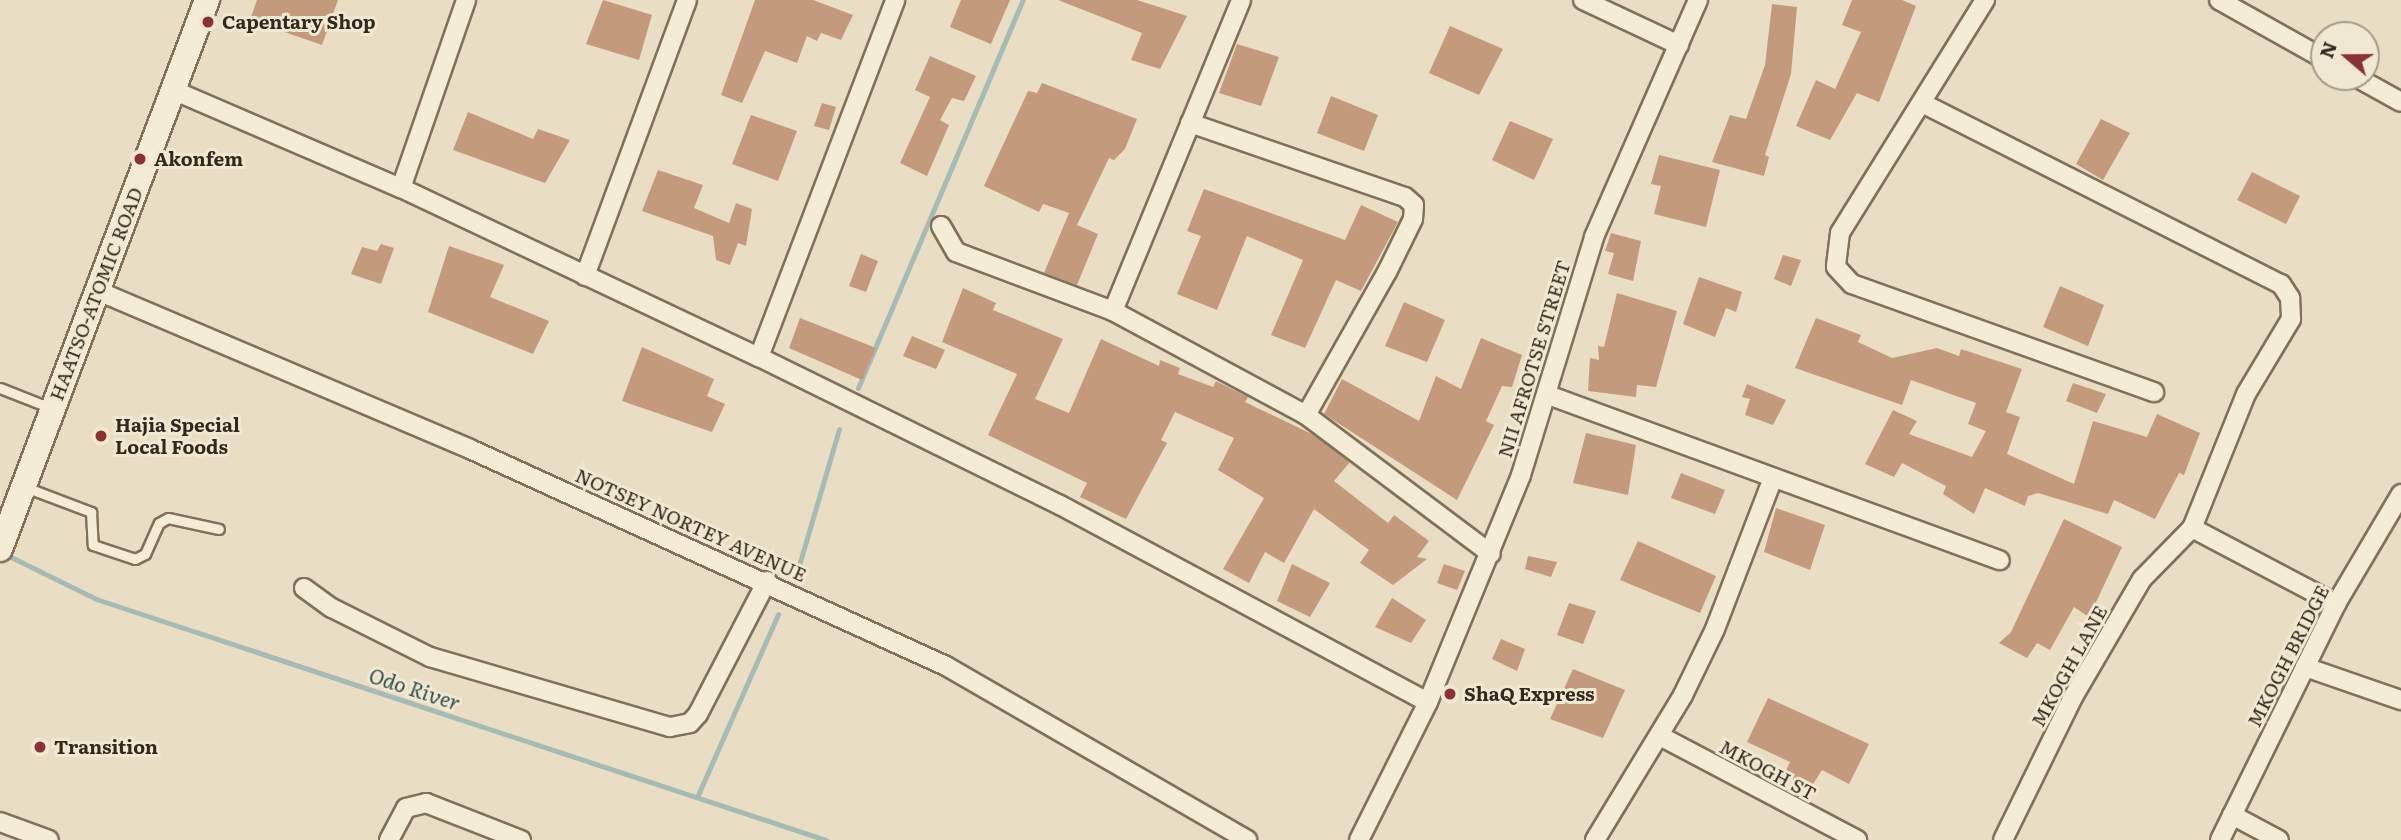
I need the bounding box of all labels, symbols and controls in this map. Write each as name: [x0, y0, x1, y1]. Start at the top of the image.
place label: Capentary Shop: [222, 11, 375, 33]
marker: Capentary Shop: [200, 14, 216, 30]
north arrow: [2310, 21, 2380, 91]
text: N: [2311, 37, 2343, 62]
place label: Akonfem: [154, 148, 243, 170]
marker: Akonfem: [132, 151, 148, 167]
street label: HAATSO-ATOMIC ROAD: [45, 184, 147, 404]
street label: NII AFROTSE STREET: [1493, 258, 1575, 460]
place label: Hajia Special Local Foods: [115, 414, 240, 458]
marker: Hajia Special Local Foods: [93, 428, 109, 444]
street label: NOTSEY NORTEY AVENUE: [572, 464, 810, 586]
street label: MKOGH BRIDGE: [2242, 581, 2334, 731]
street label: MKOGH LANE: [2026, 601, 2112, 731]
water label: Odo River: [366, 661, 464, 715]
place label: ShaQ Express: [1464, 683, 1595, 705]
marker: ShaQ Express: [1442, 686, 1458, 702]
street label: MKOGH ST: [1716, 735, 1820, 805]
place label: Transition: [54, 736, 158, 758]
marker: Transition: [32, 739, 48, 755]

